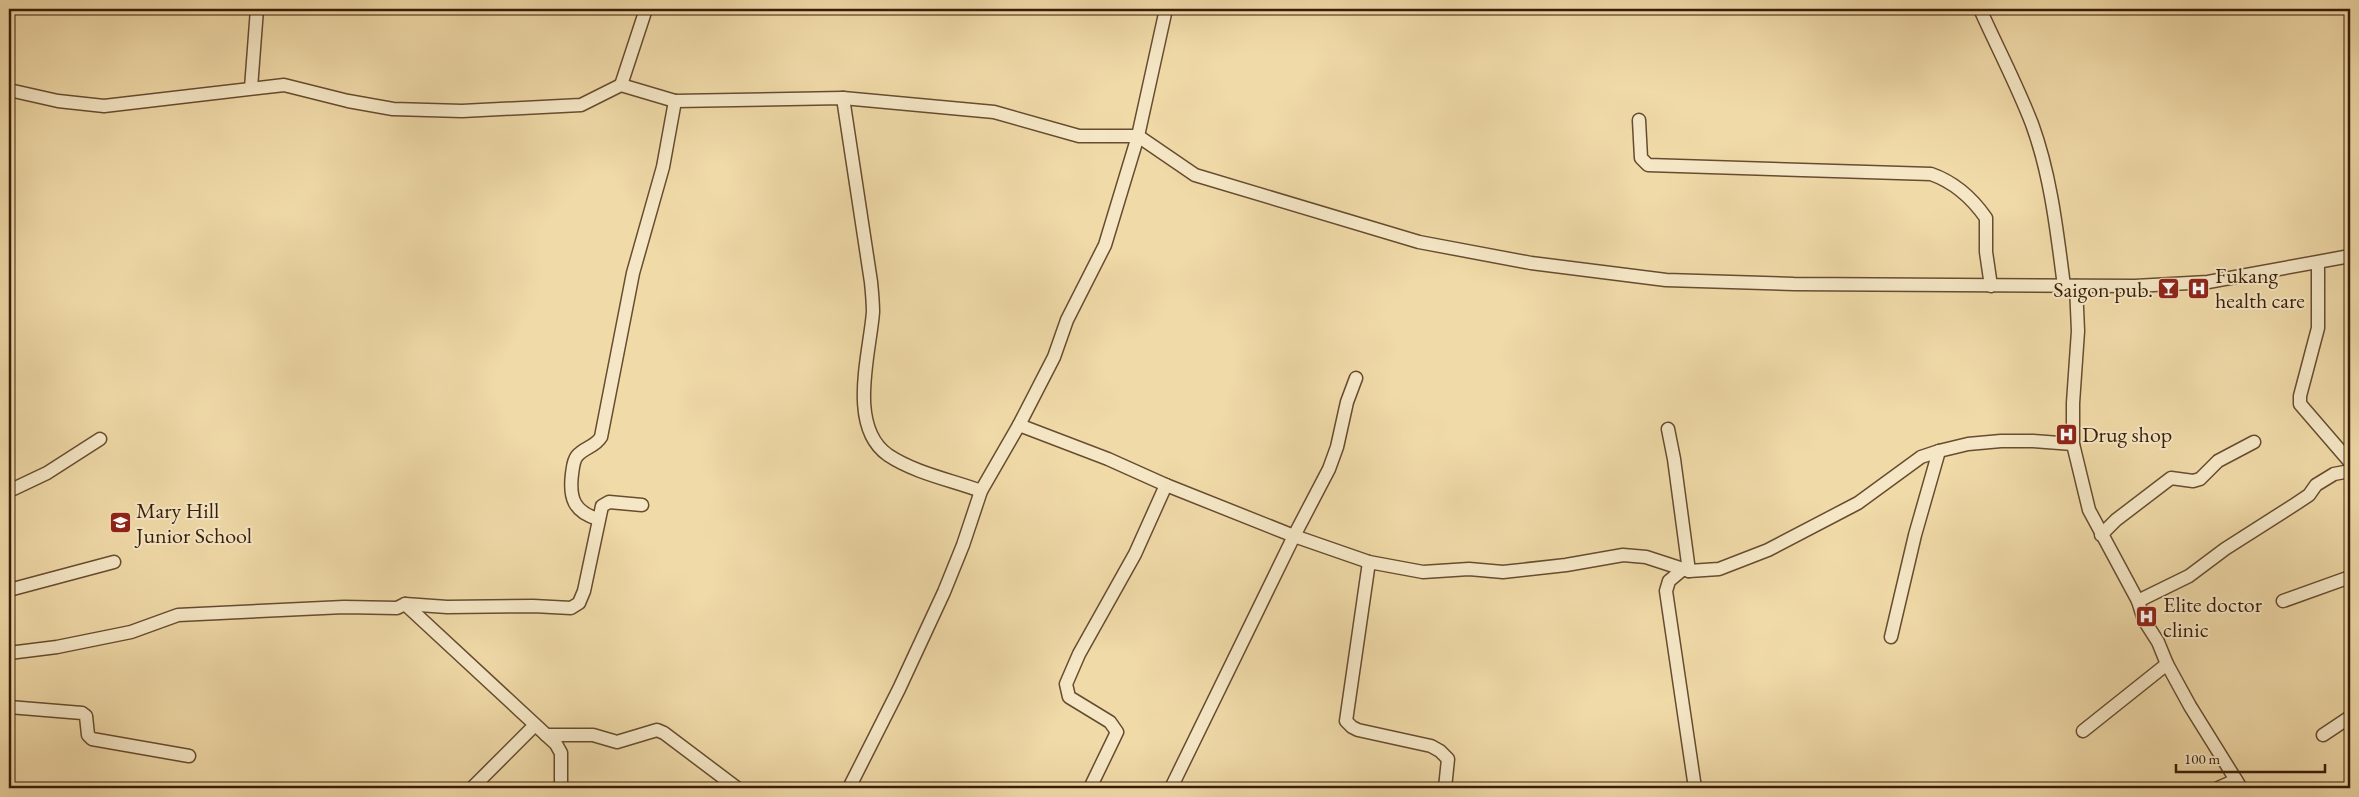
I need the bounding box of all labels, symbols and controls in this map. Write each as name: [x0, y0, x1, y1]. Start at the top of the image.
place label: Fukang health care: [2215, 261, 2305, 315]
place label: Saigon pub.: [2053, 275, 2153, 304]
hospital icon: Fukang health care: [2187, 276, 2211, 300]
bar icon: Saigon pub.: [2157, 277, 2181, 301]
place label: Drug shop: [2082, 420, 2172, 449]
hospital icon: Drug shop: [2054, 422, 2078, 446]
place label: Mary Hill Junior School: [134, 496, 252, 550]
school or university icon: Mary Hill Junior School: [108, 511, 132, 535]
place label: Elite doctor clinic: [2163, 590, 2263, 644]
hospital icon: Elite doctor clinic: [2135, 605, 2159, 629]
scale bar: [2176, 742, 2325, 774]
text: 100 m: [2184, 749, 2221, 768]

